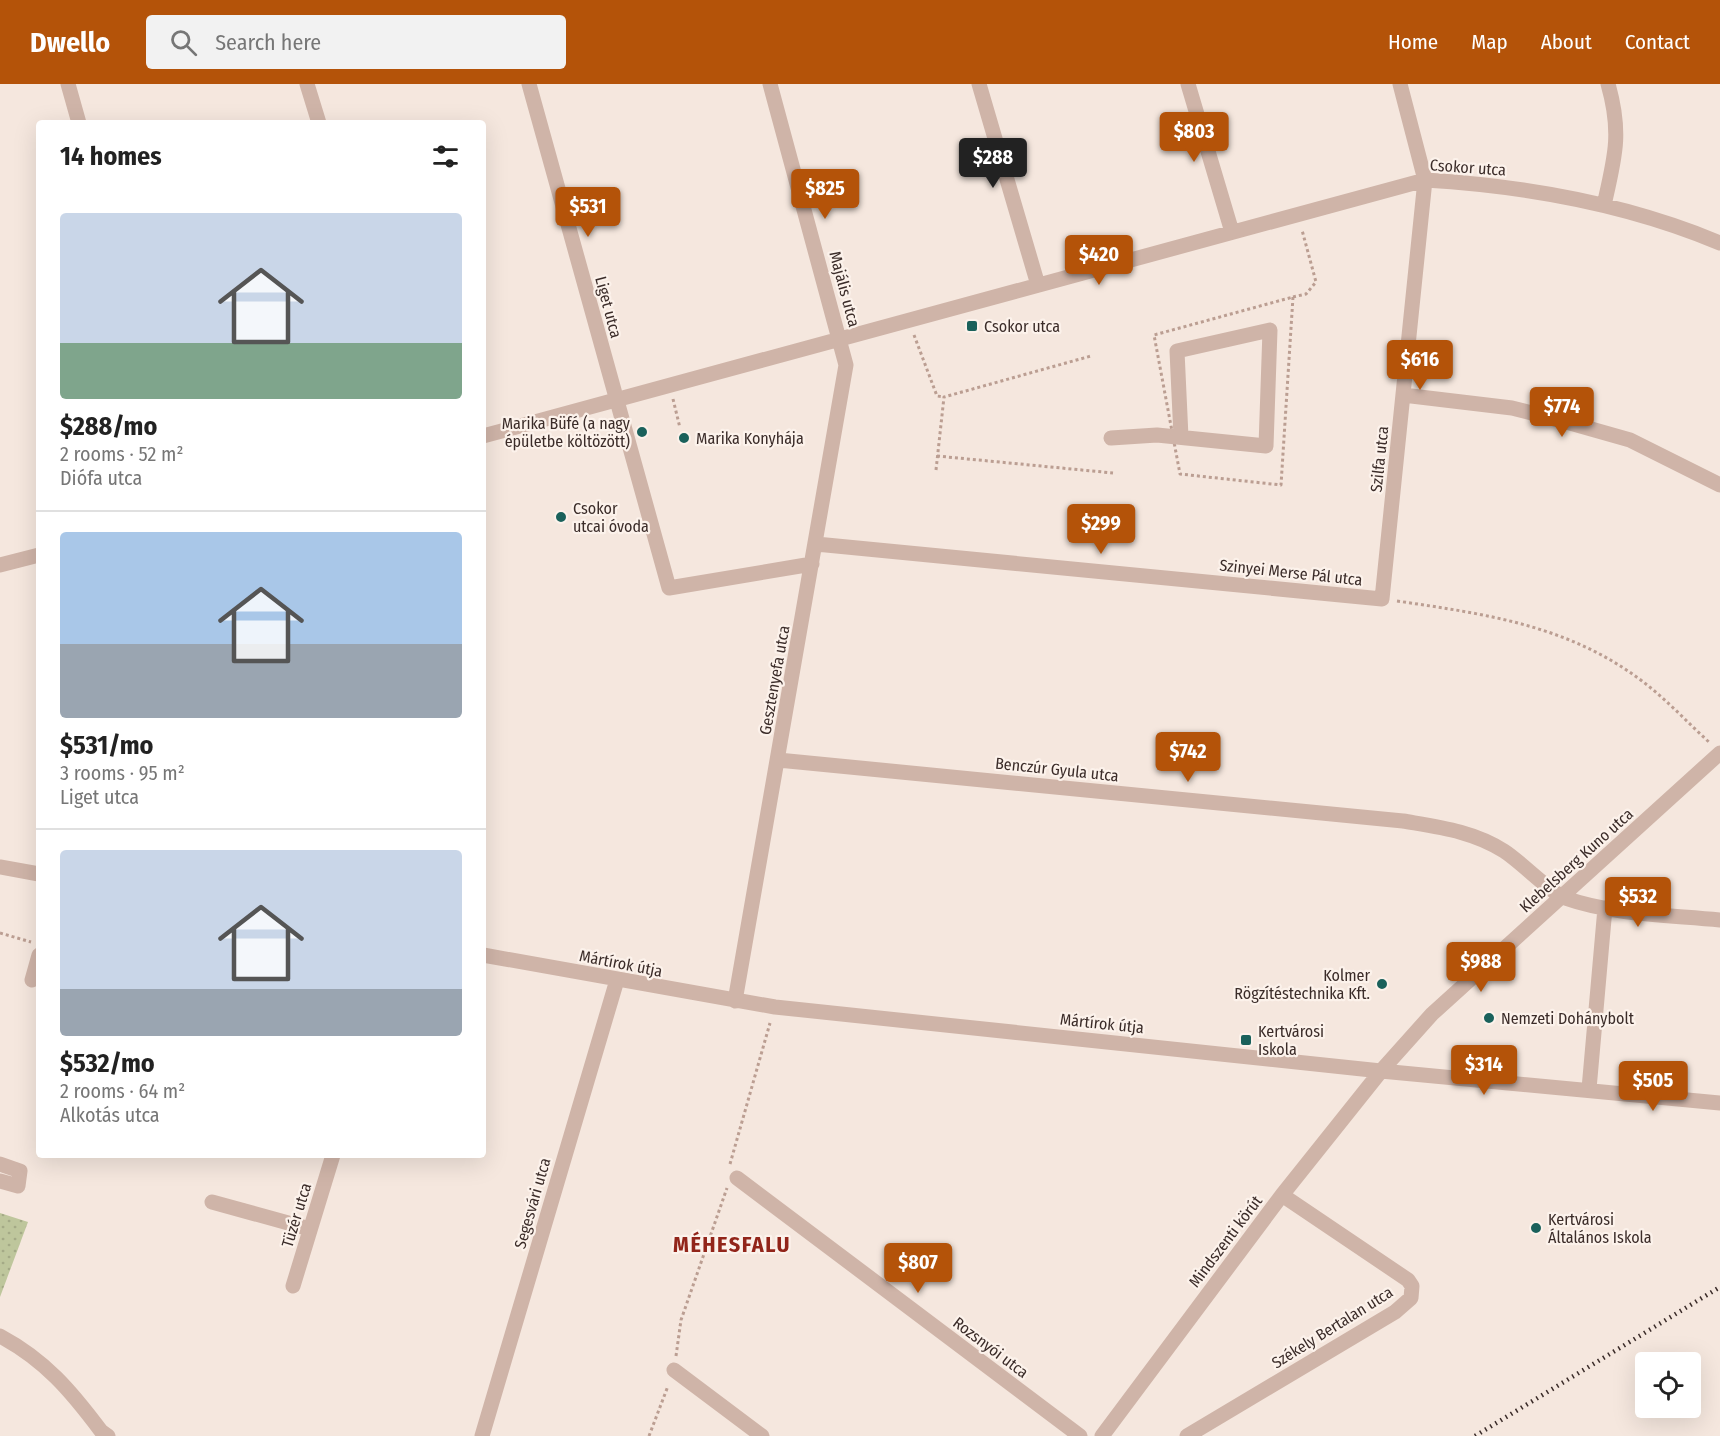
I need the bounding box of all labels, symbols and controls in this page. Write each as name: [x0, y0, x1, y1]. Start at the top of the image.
search box: [146, 15, 566, 69]
text: Dwello: [30, 26, 110, 59]
icon: search: [167, 26, 200, 59]
text: Search here: [215, 29, 321, 56]
text: Home: [1388, 29, 1438, 55]
text: Map: [1471, 29, 1508, 55]
text: About: [1541, 29, 1592, 55]
text: Contact: [1625, 29, 1690, 55]
pin: $803: [1158, 112, 1230, 163]
text: $803: [1174, 119, 1214, 143]
pin: $288: [957, 138, 1029, 189]
icon: filters: [429, 140, 462, 173]
text: 14 homes: [60, 141, 162, 172]
text: $288: [973, 145, 1013, 169]
street label: Csokor utca: [1429, 155, 1507, 180]
pin: $825: [789, 169, 861, 220]
text: $825: [805, 176, 845, 200]
pin: $531: [552, 187, 624, 238]
text: $531: [569, 194, 607, 218]
pin: $420: [1063, 235, 1135, 286]
text: $420: [1079, 242, 1119, 266]
street label: Majális utca: [825, 249, 864, 329]
icon: home: [207, 252, 315, 360]
street label: Liget utca: [591, 274, 626, 340]
place label: Csokor utca: [984, 317, 1060, 336]
marker: Csokor utca: [965, 319, 979, 333]
pin: $616: [1384, 340, 1456, 391]
text: $616: [1401, 347, 1439, 371]
pin: $774: [1526, 387, 1598, 438]
text: $774: [1544, 394, 1580, 418]
text: $288/mo: [60, 411, 157, 442]
place label: Marika Büfé (a nagy épületbe költözött): [502, 414, 631, 451]
marker: Marika Büfé (a nagy épületbe költözött): [635, 425, 649, 439]
street label: Szilfa utca: [1367, 425, 1392, 493]
place label: Marika Konyhája: [696, 429, 804, 448]
marker: Marika Konyhája: [677, 431, 691, 445]
text: 2 rooms · 52 m²: [60, 442, 184, 466]
text: Diófa utca: [60, 466, 142, 490]
place label: Csokor utcai óvoda: [573, 499, 649, 536]
pin: $299: [1065, 504, 1137, 555]
marker: Csokor utcai óvoda: [554, 510, 568, 524]
text: $299: [1081, 511, 1121, 535]
street label: Szinyei Merse Pál utca: [1219, 556, 1363, 589]
icon: home: [207, 571, 315, 679]
street label: Gesztenyefa utca: [756, 624, 793, 736]
text: $531/mo: [60, 730, 153, 761]
pin: $742: [1152, 732, 1224, 783]
text: $742: [1170, 739, 1206, 763]
street label: Benczúr Gyula utca: [994, 754, 1120, 785]
text: 3 rooms · 95 m²: [60, 761, 185, 785]
text: Liget utca: [60, 785, 139, 809]
street label: Klebelsberg Kuno utca: [1516, 804, 1637, 916]
pin: $532: [1602, 877, 1674, 928]
text: $532: [1619, 884, 1657, 908]
icon: home: [207, 889, 315, 997]
pin: $988: [1445, 942, 1517, 993]
street label: Mártírok útja: [578, 946, 664, 981]
text: $988: [1460, 949, 1502, 973]
place label: Kolmer Rögzítéstechnika Kft.: [1234, 966, 1370, 1003]
marker: Kolmer Rögzítéstechnika Kft.: [1375, 977, 1389, 991]
place label: Nemzeti Dohánybolt: [1501, 1009, 1635, 1028]
street label: Mártírok útja: [1059, 1010, 1145, 1037]
marker: Nemzeti Dohánybolt: [1482, 1011, 1496, 1025]
place label: Kertvárosi Iskola: [1258, 1022, 1324, 1059]
marker: Kertvárosi Iskola: [1239, 1033, 1253, 1047]
pin: $314: [1448, 1045, 1520, 1096]
text: $532/mo: [60, 1048, 155, 1079]
text: $314: [1465, 1052, 1503, 1076]
pin: $505: [1617, 1061, 1689, 1112]
text: $505: [1633, 1068, 1673, 1092]
text: 2 rooms · 64 m²: [60, 1079, 185, 1103]
text: Alkotás utca: [60, 1103, 160, 1127]
street label: Segesvári utca: [510, 1155, 555, 1251]
street label: Tüzér utca: [278, 1180, 315, 1250]
street label: Mindszenti körút: [1185, 1191, 1266, 1291]
place label: Kertvárosi Általános Iskola: [1548, 1210, 1652, 1247]
marker: Kertvárosi Általános Iskola: [1529, 1221, 1543, 1235]
district label: MÉHESFALU: [673, 1231, 791, 1258]
pin: $807: [882, 1243, 954, 1294]
text: $807: [898, 1250, 938, 1274]
street label: Székely Bertalan utca: [1268, 1282, 1396, 1372]
street label: Rozsnyói utca: [949, 1313, 1032, 1382]
map controls: [1635, 1352, 1701, 1418]
button: locate: [1635, 1352, 1701, 1418]

